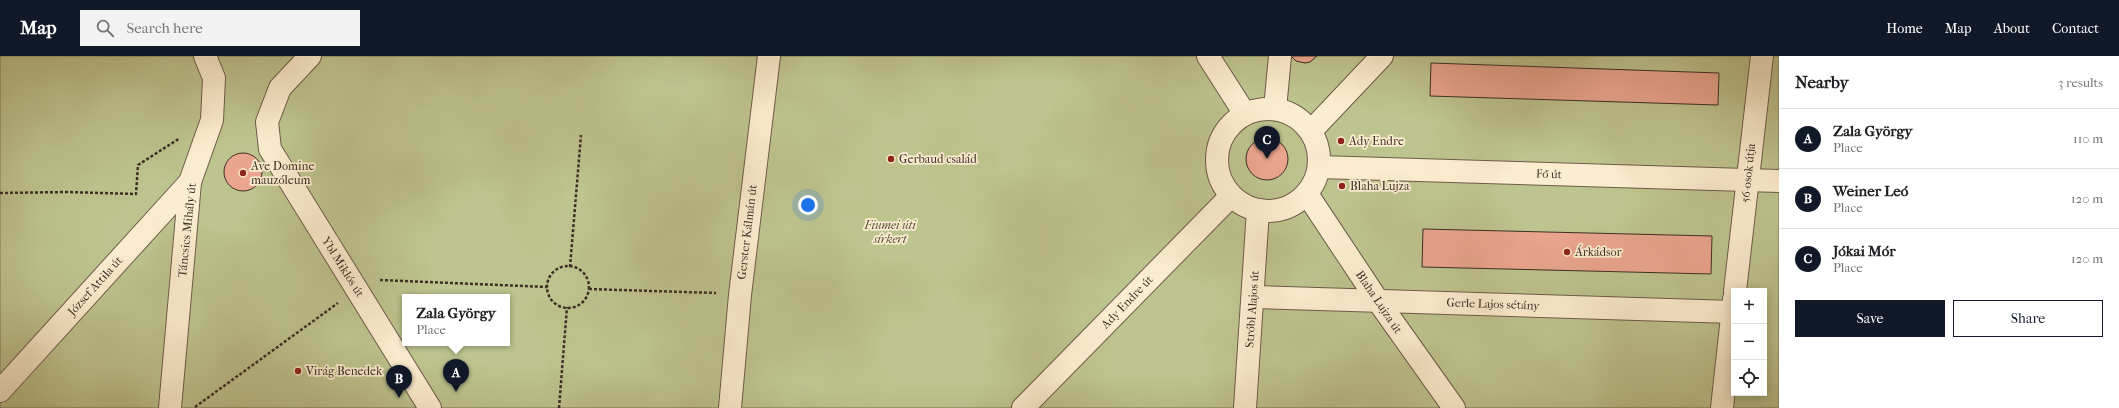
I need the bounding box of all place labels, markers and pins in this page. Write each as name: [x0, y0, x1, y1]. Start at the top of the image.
pin: C: [1254, 126, 1280, 159]
place label: Ady Endre: [1348, 134, 1404, 148]
marker: Ady Endre: [1336, 136, 1346, 146]
place label: Gerbaud család: [899, 152, 977, 166]
marker: Gerbaud család: [886, 154, 896, 164]
place label: Ave Domine mauzóleum: [250, 159, 314, 187]
marker: Ave Domine mauzóleum: [238, 168, 248, 178]
place label: Blaha Lujza: [1350, 179, 1410, 193]
marker: Blaha Lujza: [1337, 181, 1347, 191]
place label: Árkádsor: [1574, 244, 1622, 259]
marker: Árkádsor: [1562, 247, 1572, 257]
pin: A: [443, 359, 469, 392]
place label: Virág Benedek: [305, 364, 383, 378]
pin: B: [386, 365, 412, 398]
marker: Virág Benedek: [293, 366, 303, 376]

